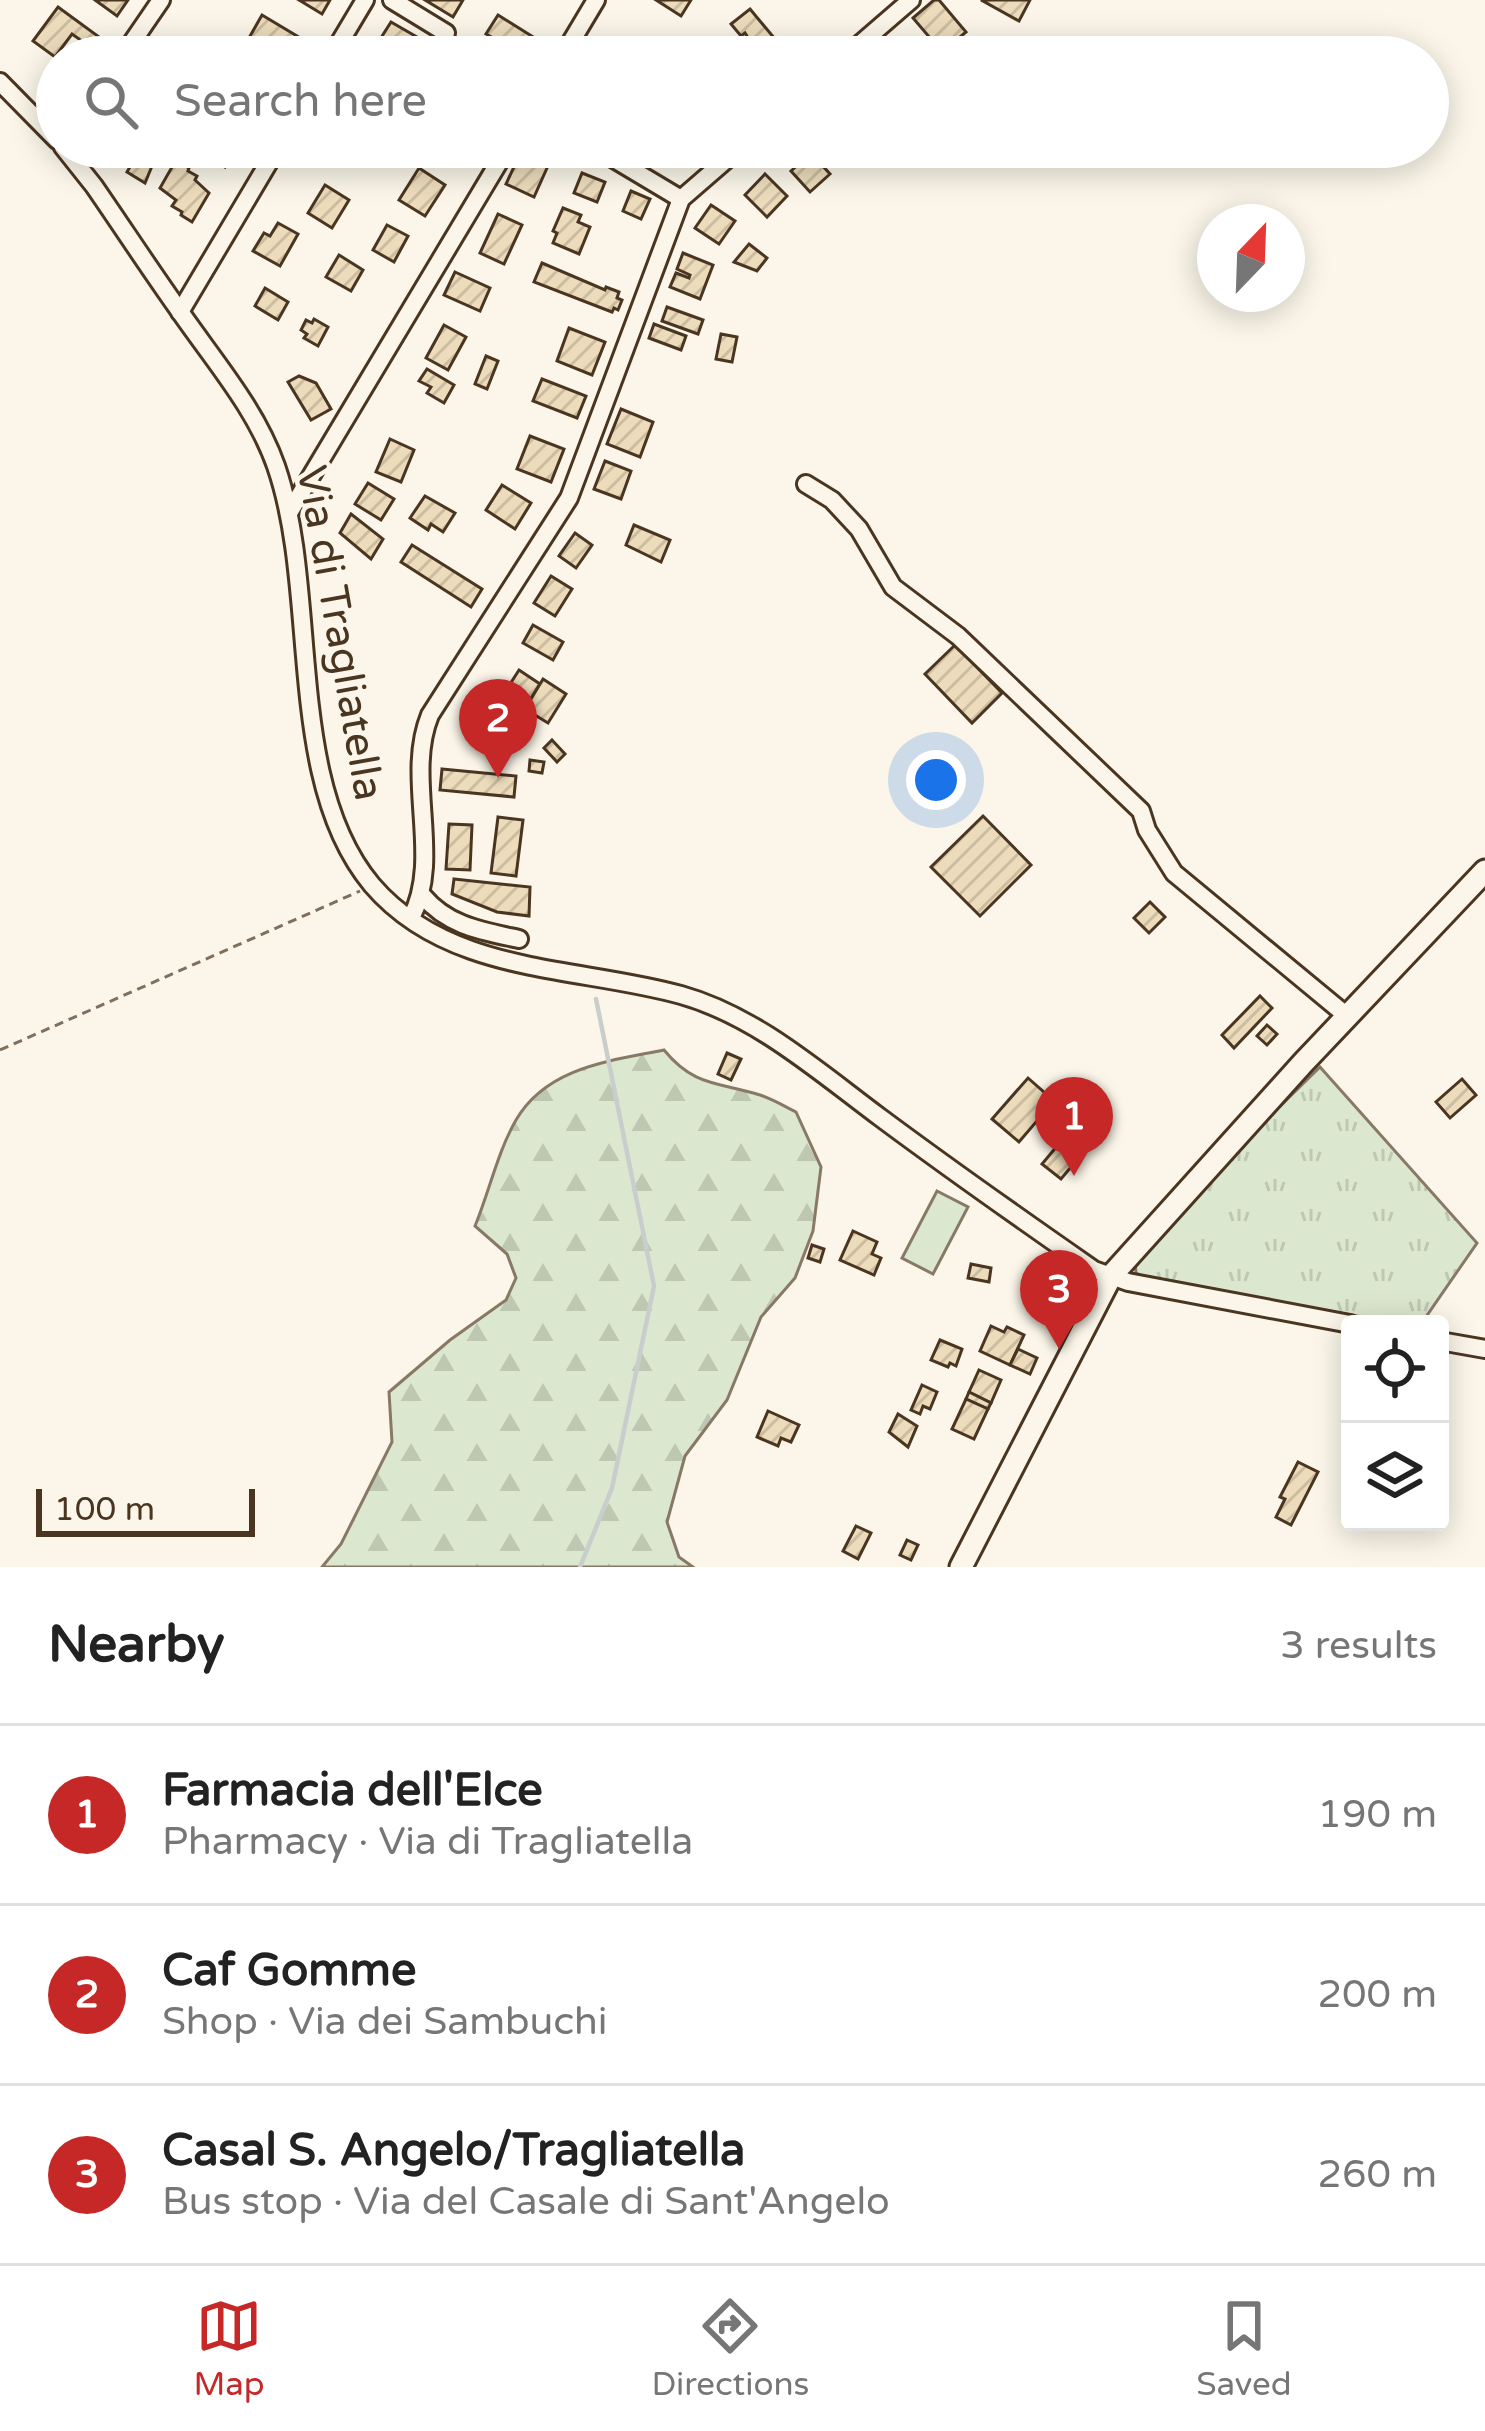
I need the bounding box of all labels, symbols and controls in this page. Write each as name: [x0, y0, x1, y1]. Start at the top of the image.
search box: [36, 36, 1449, 168]
icon: search: [78, 69, 144, 135]
text: Search here: [174, 75, 427, 129]
north arrow: [1197, 204, 1305, 312]
street label: Via di Tragliatella: [285, 462, 395, 804]
pin: 2: [459, 679, 537, 778]
your location: [906, 750, 966, 810]
pin: 1: [1035, 1077, 1113, 1176]
pin: 3: [1020, 1250, 1098, 1349]
map controls: [1341, 1315, 1449, 1531]
button: locate: [1341, 1315, 1449, 1423]
button: layers: [1341, 1423, 1449, 1531]
scale bar: [36, 1483, 255, 1536]
text: 100 m: [54, 1490, 155, 1529]
text: Nearby: [48, 1614, 225, 1676]
text: 3 results: [1280, 1622, 1437, 1669]
text: Farmacia dell'Elce: [162, 1764, 543, 1818]
text: 1: [75, 1791, 99, 1838]
text: 190 m: [1318, 1791, 1437, 1838]
text: Pharmacy · Via di Tragliatella: [162, 1818, 693, 1865]
text: Caf Gomme: [162, 1944, 416, 1998]
text: 2: [75, 1971, 99, 2018]
text: 200 m: [1318, 1971, 1437, 2018]
text: Shop · Via dei Sambuchi: [162, 1998, 608, 2045]
text: Casal S. Angelo/Tragliatella: [162, 2124, 745, 2178]
text: 3: [75, 2151, 99, 2198]
text: 260 m: [1318, 2151, 1437, 2198]
text: Bus stop · Via del Casale di Sant'Angelo: [162, 2178, 890, 2225]
tab: Map: [193, 2293, 265, 2404]
tab: Directions: [651, 2293, 809, 2404]
tab: Saved: [1196, 2293, 1292, 2404]

